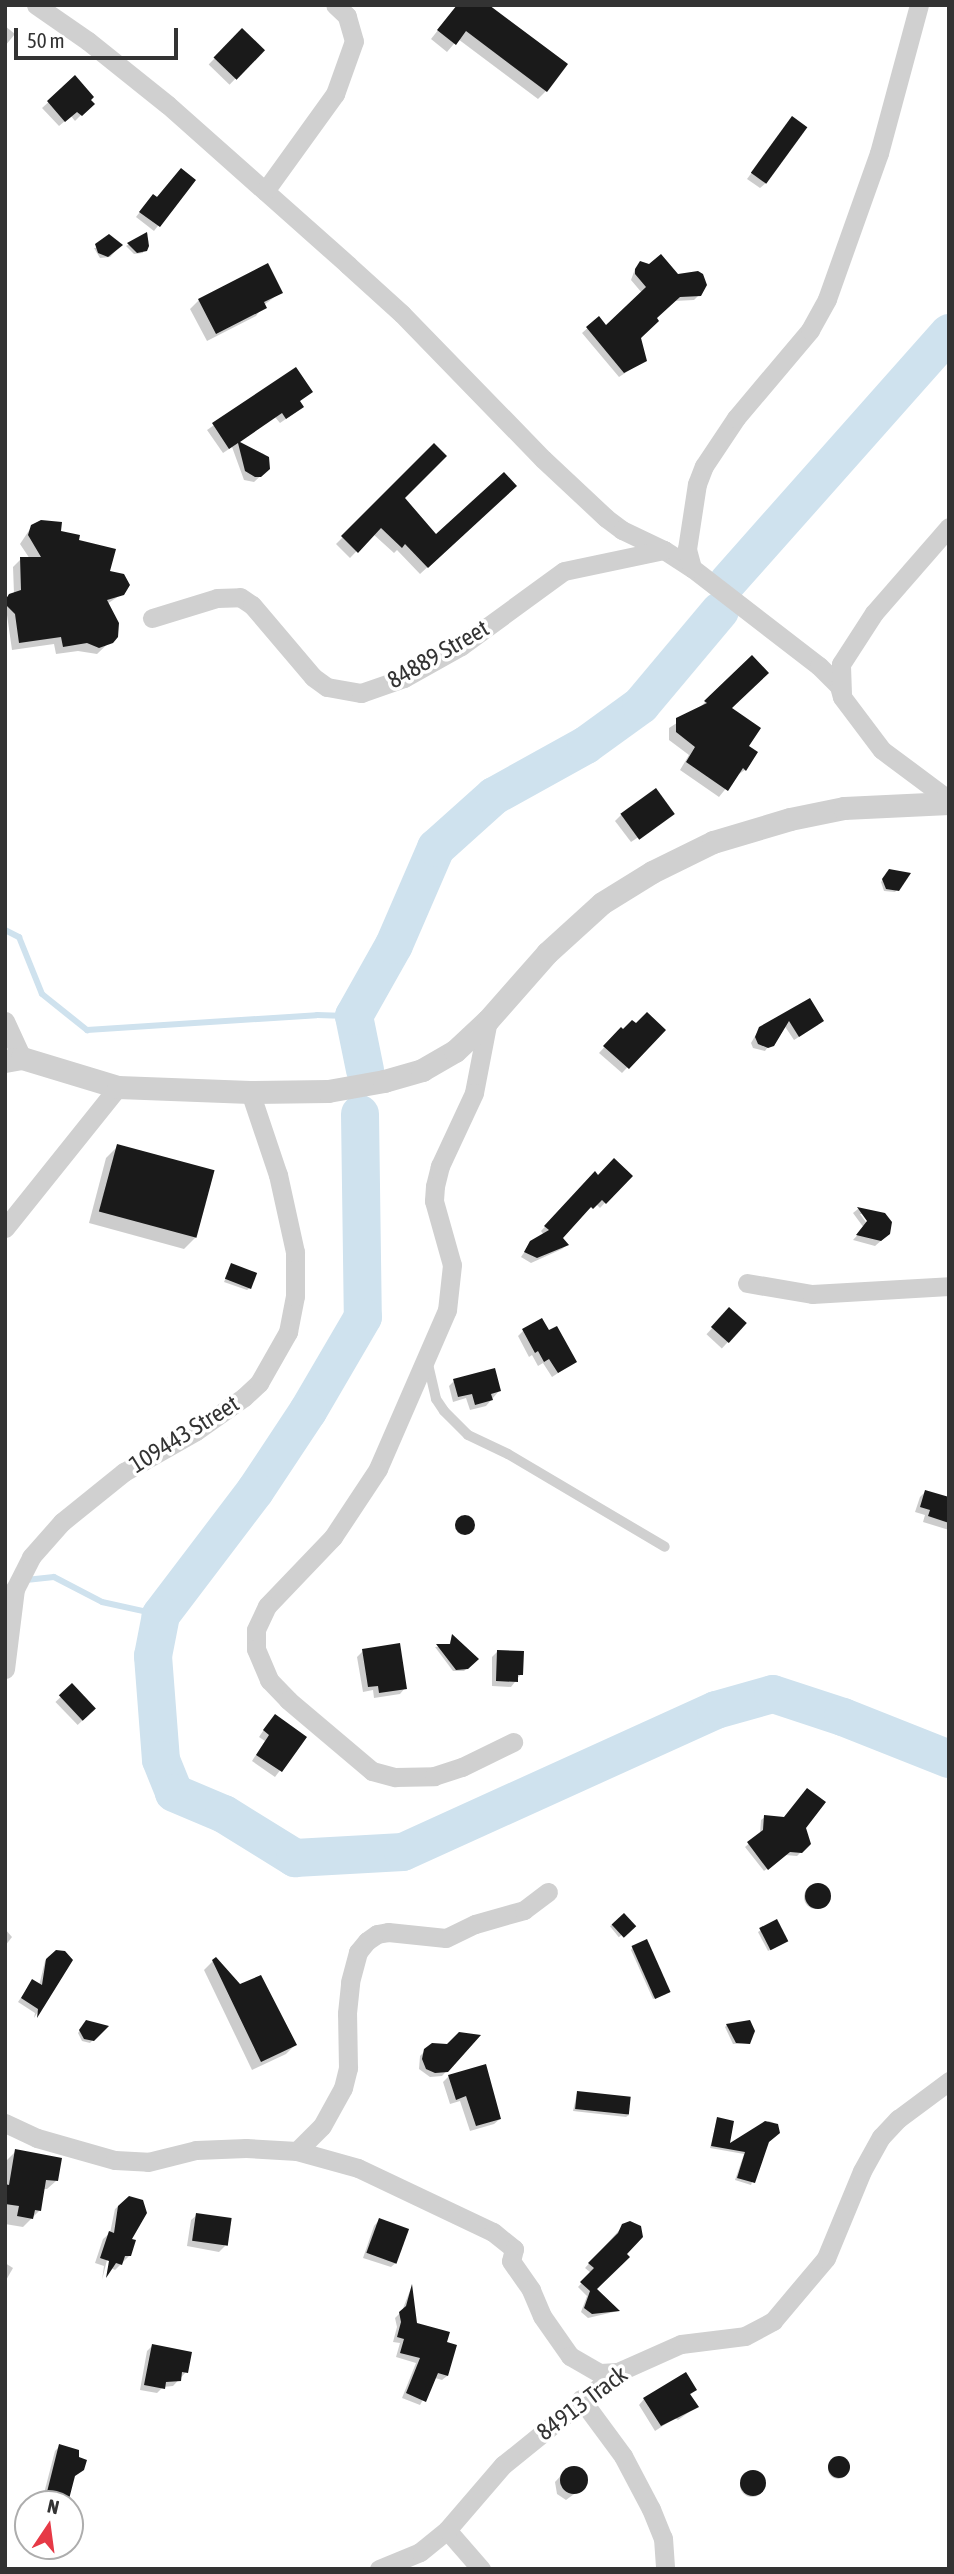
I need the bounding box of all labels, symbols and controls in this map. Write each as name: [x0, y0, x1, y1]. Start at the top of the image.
scale bar: [18, 14, 182, 58]
text: 50 m: [27, 28, 65, 52]
street label: 84889 Street: [382, 613, 494, 695]
street label: 109443 Street: [124, 1389, 244, 1479]
street label: 84913 Track: [531, 2360, 633, 2446]
north arrow: [14, 2490, 84, 2560]
text: N: [45, 2495, 61, 2518]

